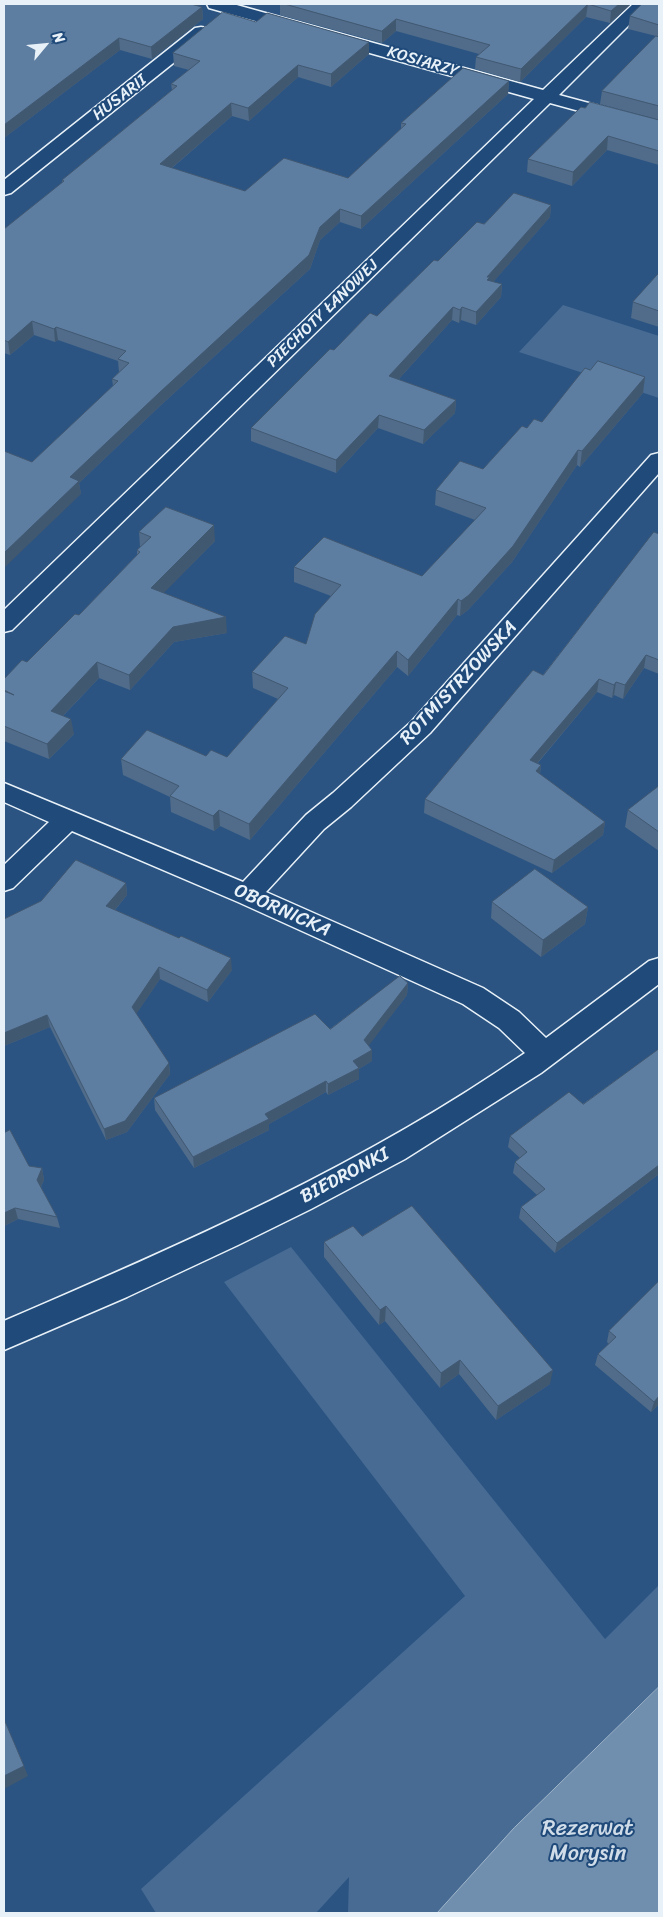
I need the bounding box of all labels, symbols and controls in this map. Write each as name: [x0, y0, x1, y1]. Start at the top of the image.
north arrow: [20, 20, 70, 70]
text: N: [45, 28, 72, 48]
street label: KOSIARZY: [385, 43, 461, 81]
street label: HUSARII: [89, 71, 151, 125]
street label: PIECHOTY ŁANOWEJ: [264, 256, 382, 372]
street label: ROTMISTRZOWSKA: [396, 616, 522, 750]
street label: OBORNICKA: [230, 880, 334, 942]
street label: BIEDRONKI: [297, 1143, 393, 1209]
park label: Rezerwat Morysin: [542, 1816, 634, 1868]

